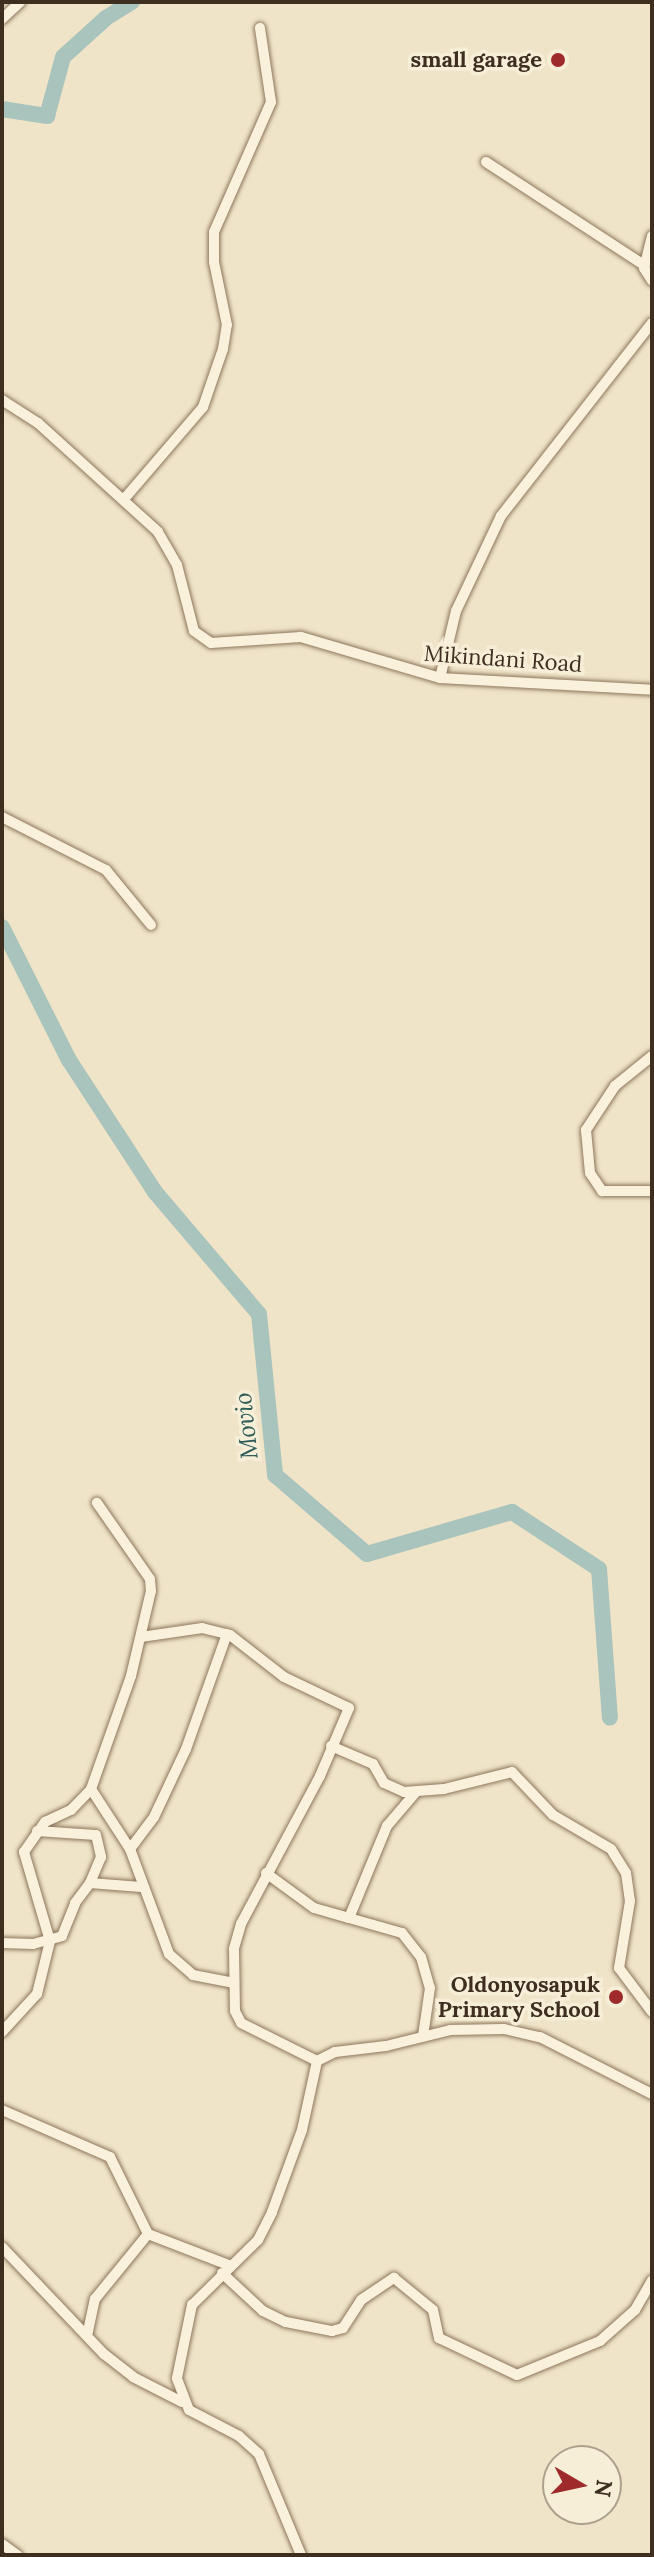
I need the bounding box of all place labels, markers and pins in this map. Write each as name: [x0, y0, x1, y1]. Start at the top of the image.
place label: small garage: [410, 47, 542, 73]
marker: small garage: [549, 51, 567, 69]
place label: Oldonyosapuk Primary School: [438, 1971, 600, 2022]
marker: Oldonyosapuk Primary School: [607, 1988, 625, 2006]

